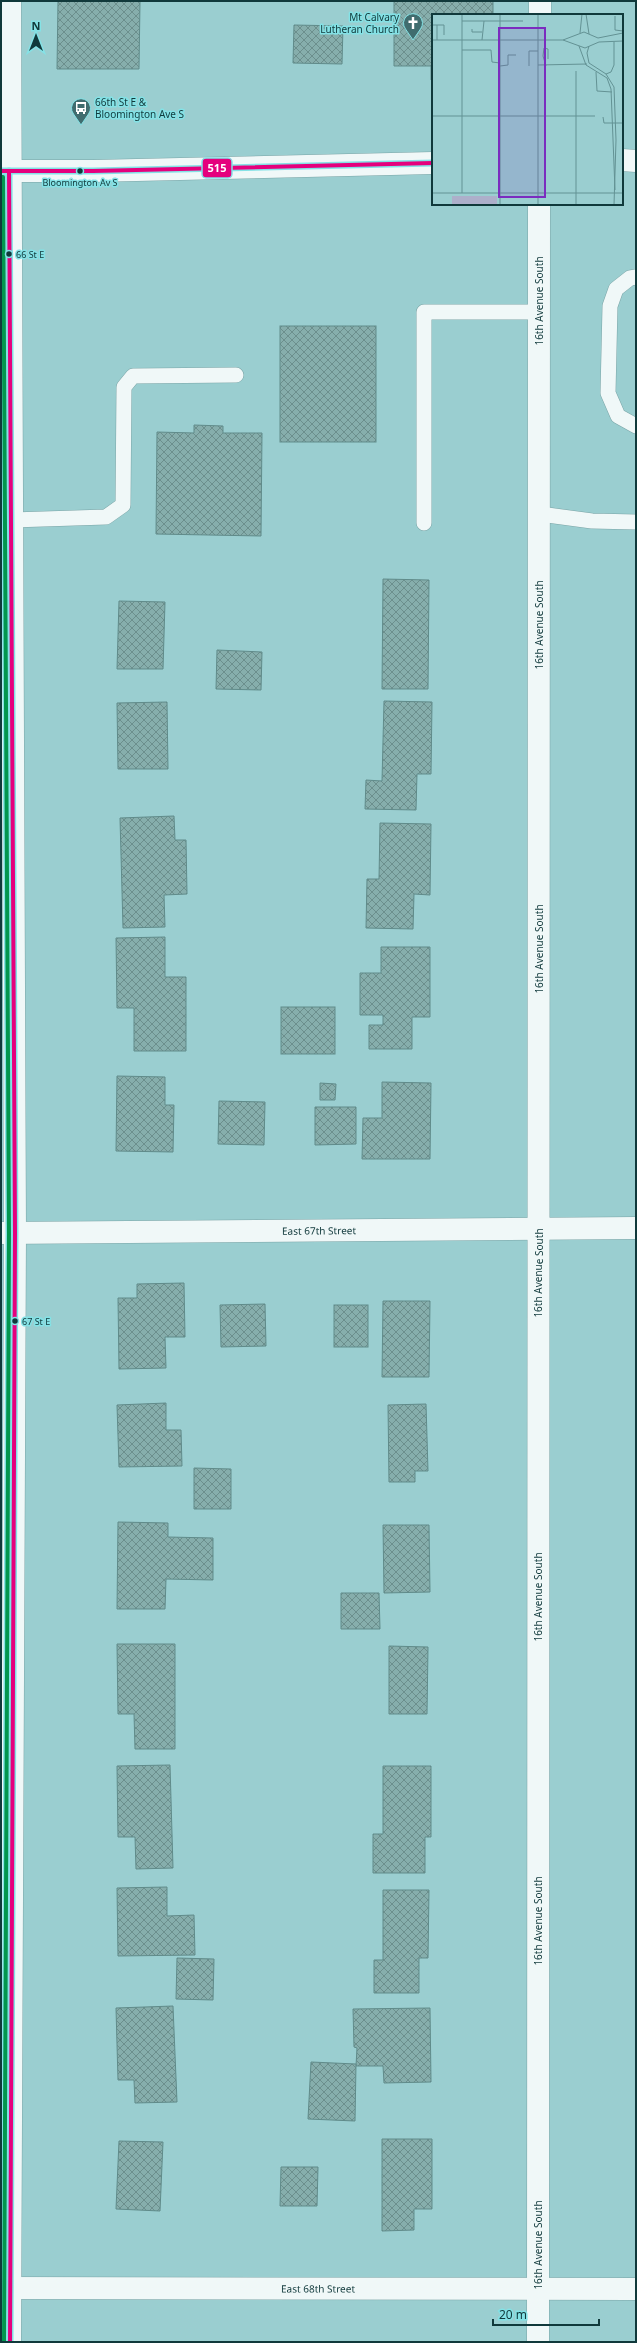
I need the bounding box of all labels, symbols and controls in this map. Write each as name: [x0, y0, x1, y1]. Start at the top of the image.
place label: Mt Calvary Lutheran Church: [320, 10, 400, 36]
church icon: Mt Calvary Lutheran Church: [402, 12, 424, 40]
inset map: [432, 14, 623, 205]
north arrow: [16, 16, 56, 56]
text: N: [32, 18, 40, 33]
place label: 66th St E & Bloomington Ave S: [95, 95, 185, 121]
bus stop icon: 66th St E & Bloomington Ave S: [70, 97, 92, 125]
line badge: 515: [202, 158, 232, 178]
text: 515: [208, 160, 226, 175]
marker: Bloomington Av S: [75, 166, 85, 176]
place label: Bloomington Av S: [42, 176, 118, 189]
place label: 66 St E: [16, 248, 44, 261]
marker: 66 St E: [4, 249, 14, 259]
street label: 16th Avenue South: [532, 256, 546, 346]
street label: 16th Avenue South: [532, 580, 546, 670]
street label: 16th Avenue South: [532, 904, 546, 994]
street label: East 67th Street: [282, 1223, 356, 1238]
street label: 16th Avenue South: [531, 1228, 546, 1318]
place label: 67 St E: [22, 1315, 50, 1328]
marker: 67 St E: [10, 1316, 20, 1326]
street label: 16th Avenue South: [531, 1552, 545, 1642]
street label: 16th Avenue South: [531, 1876, 545, 1966]
street label: 16th Avenue South: [531, 2200, 545, 2290]
street label: East 68th Street: [281, 2281, 355, 2296]
scale bar: [493, 2301, 599, 2327]
text: 20 m: [499, 2306, 527, 2323]

